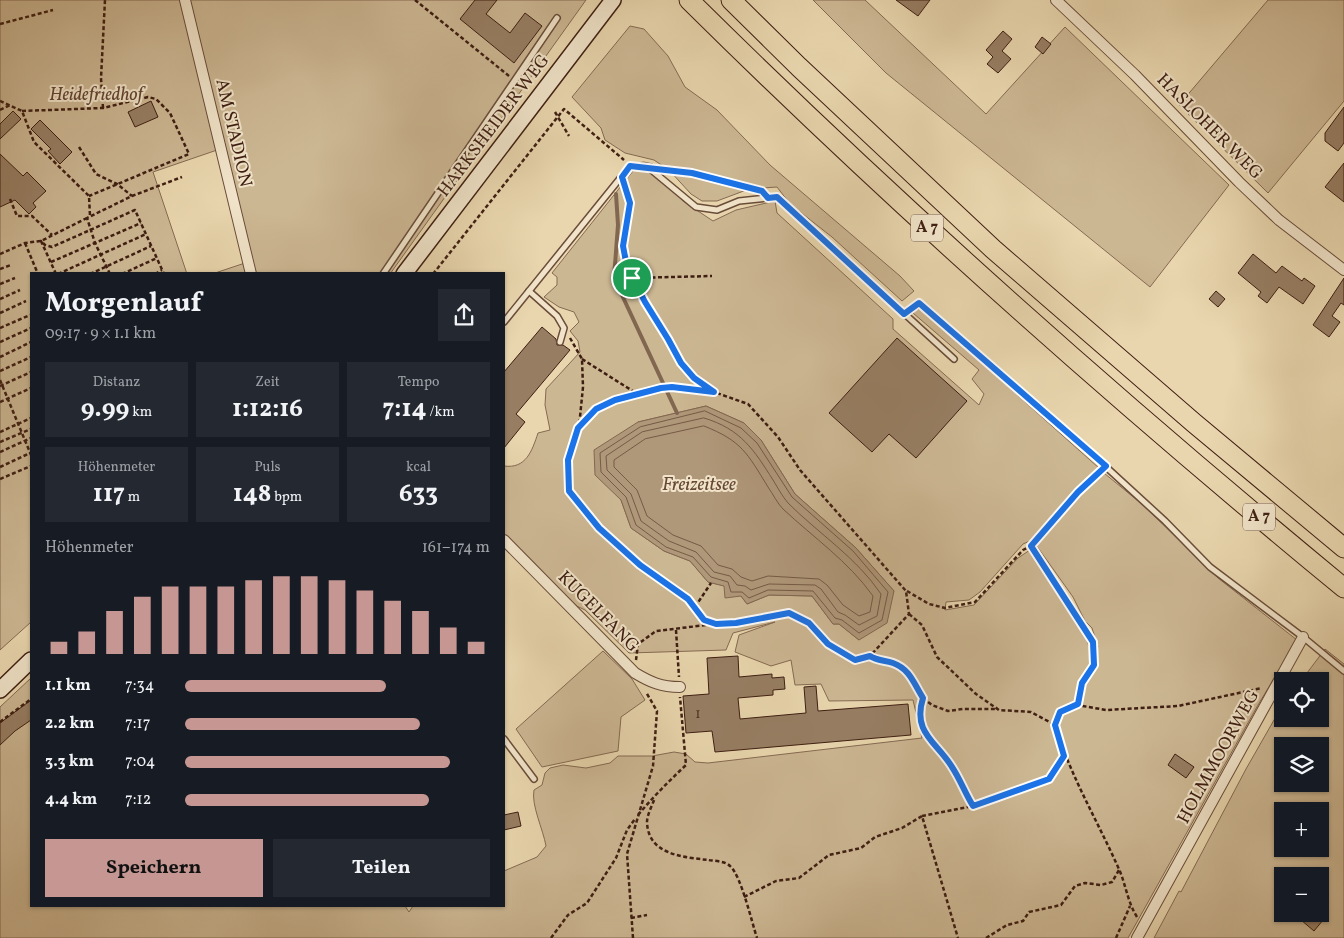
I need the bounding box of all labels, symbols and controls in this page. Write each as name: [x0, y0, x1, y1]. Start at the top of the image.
street label: HARKSHEIDER WEG: [432, 49, 556, 203]
street label: HASLOHER WEG: [1150, 68, 1268, 186]
street label: AM STADION: [208, 76, 258, 190]
park label: Heidefriedhof: [49, 83, 147, 108]
road number: A 7: [911, 214, 943, 242]
pin: [611, 257, 653, 299]
icon: arrive: [618, 264, 646, 292]
text: Morgenlauf: [45, 284, 202, 323]
button: share: [438, 289, 490, 341]
text: 09:17 · 9 × 1.1 km: [45, 323, 156, 345]
text: Distanz: [93, 373, 140, 392]
text: Zeit: [255, 373, 280, 392]
text: Tempo: [398, 373, 439, 392]
text: 9.99: [81, 392, 129, 427]
text: 1:12:16: [232, 392, 303, 427]
text: 7:14: [382, 392, 427, 427]
text: km: [129, 403, 152, 422]
text: /km: [427, 403, 455, 422]
text: Höhenmeter: [78, 458, 155, 477]
text: Puls: [254, 458, 281, 477]
text: kcal: [406, 458, 431, 477]
water label: Freizeitsee: [662, 472, 736, 498]
text: 117: [93, 477, 125, 512]
text: 148: [233, 477, 271, 512]
text: 633: [399, 477, 438, 512]
text: m: [125, 488, 140, 507]
text: bpm: [271, 488, 302, 507]
road number: A 7: [1243, 504, 1275, 530]
text: Höhenmeter: [45, 537, 134, 559]
text: 161–174 m: [422, 537, 490, 559]
street label: KUGELFANG: [552, 566, 644, 658]
map controls: [1274, 672, 1329, 922]
button: locate: [1274, 672, 1329, 727]
text: 1.1 km: [45, 675, 91, 697]
text: 7:34: [125, 675, 154, 697]
street label: HOLMMOORWEG: [1172, 685, 1266, 829]
house number: 1: [695, 704, 701, 725]
text: 2.2 km: [45, 713, 95, 735]
text: 7:17: [125, 713, 151, 735]
button: layers: [1274, 737, 1329, 792]
text: 3.3 km: [45, 751, 94, 773]
text: 7:04: [125, 751, 155, 773]
text: 4.4 km: [45, 789, 97, 811]
text: 7:12: [125, 789, 151, 811]
button: +: [1274, 802, 1329, 857]
button: Speichern: [45, 839, 263, 897]
button: Teilen: [273, 839, 490, 897]
button: −: [1274, 867, 1329, 922]

